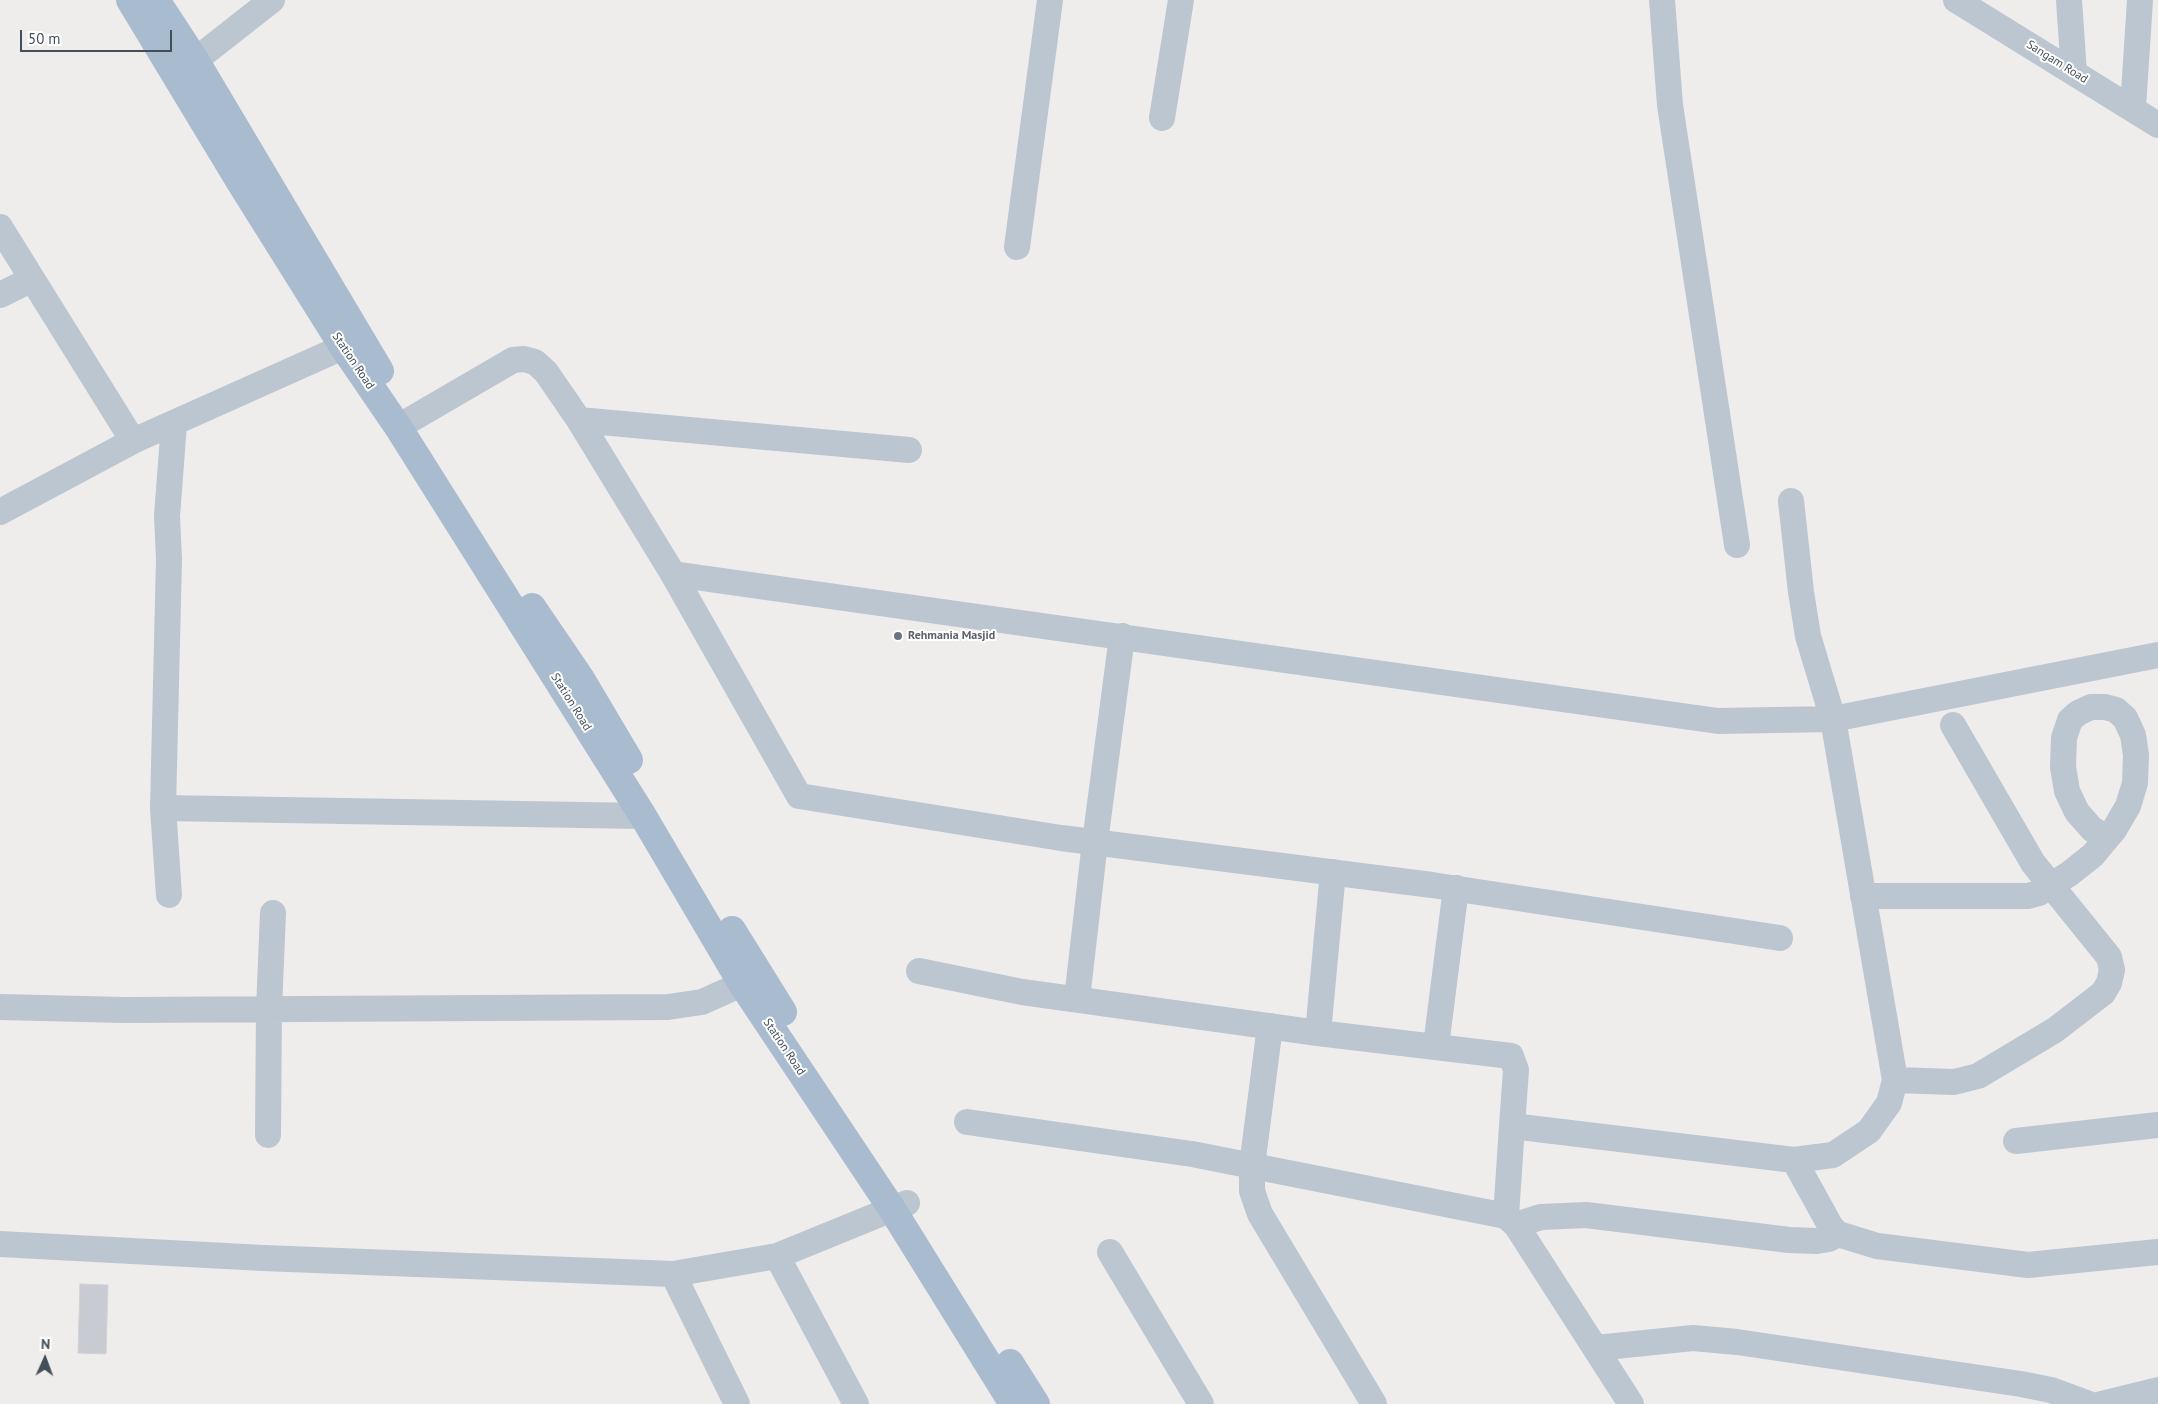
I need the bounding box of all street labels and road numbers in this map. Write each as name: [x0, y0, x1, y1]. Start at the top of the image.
street label: Sangam Road: [2024, 37, 2090, 87]
street label: Station Road: [329, 330, 377, 392]
street label: Station Road: [548, 671, 594, 733]
street label: Station Road: [760, 1016, 808, 1078]

